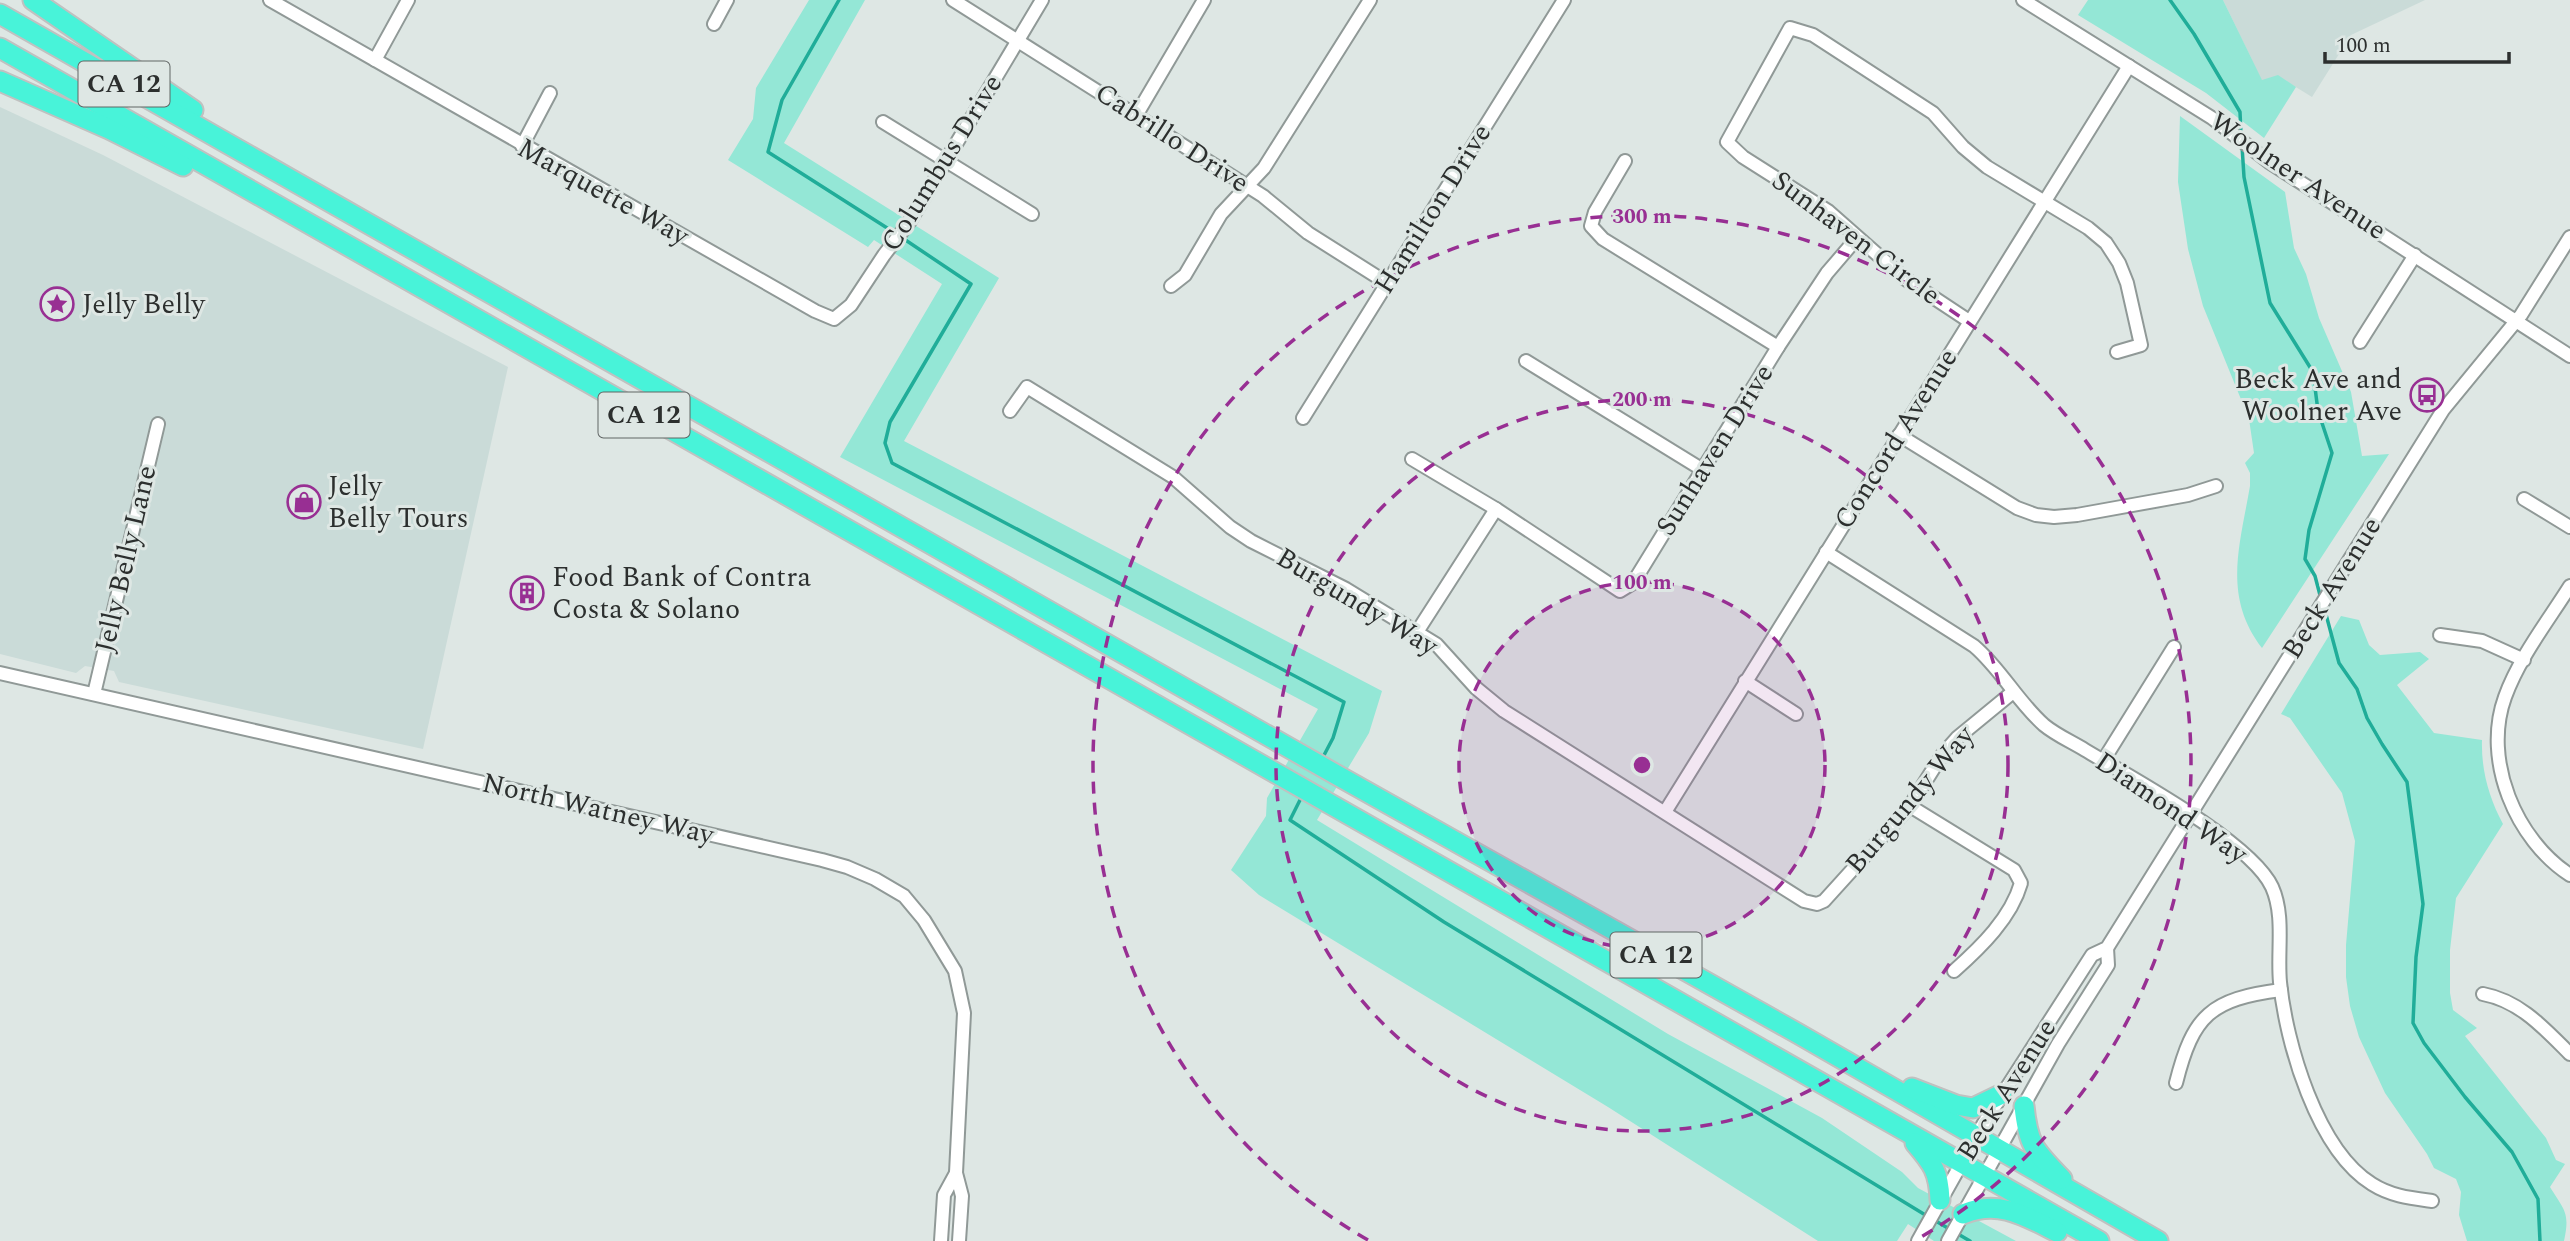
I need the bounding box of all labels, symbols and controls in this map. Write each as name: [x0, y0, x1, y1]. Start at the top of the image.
scale bar: [2325, 21, 2509, 65]
text: 100 m: [2336, 30, 2391, 62]
road number: CA 12: [78, 61, 170, 106]
street label: Columbus Drive: [870, 66, 1014, 260]
street label: Cabrillo Drive: [1086, 72, 1258, 204]
street label: Woolner Avenue: [2201, 101, 2395, 251]
street label: Hamilton Drive: [1363, 115, 1503, 303]
street label: Marquette Way: [509, 127, 698, 258]
street label: Sunhaven Circle: [1762, 160, 1950, 316]
text: 300 m: [1612, 201, 1672, 233]
place label: Jelly Belly: [82, 283, 207, 326]
place icon: Jelly Belly: [38, 285, 76, 323]
street label: Concord Avenue: [1823, 340, 1969, 538]
street label: Sunhaven Drive: [1645, 356, 1785, 544]
place label: Beck Ave and Woolner Ave: [2234, 358, 2402, 433]
bus stop icon: Beck Ave and Woolner Ave: [2408, 376, 2446, 414]
text: 200 m: [1612, 384, 1672, 416]
road number: CA 12: [598, 392, 690, 438]
street label: Jelly Belly Lane: [84, 461, 168, 657]
place label: Jelly Belly Tours: [328, 465, 469, 540]
shop icon: Jelly Belly Tours: [285, 483, 323, 521]
street label: Beck Avenue: [2271, 508, 2393, 668]
street label: Burgundy Way: [1268, 537, 1448, 668]
place label: Food Bank of Contra Costa & Solano: [552, 556, 812, 631]
text: 100 m: [1612, 567, 1672, 599]
building icon: Food Bank of Contra Costa & Solano: [508, 574, 546, 612]
street label: Burgundy Way: [1835, 715, 1986, 884]
street label: Diamond Way: [2086, 741, 2257, 876]
centre of rings: [1630, 753, 1654, 777]
street label: North Watney Way: [478, 761, 720, 857]
road number: CA 12: [1610, 932, 1702, 978]
street label: Beck Avenue: [1946, 1010, 2068, 1170]

